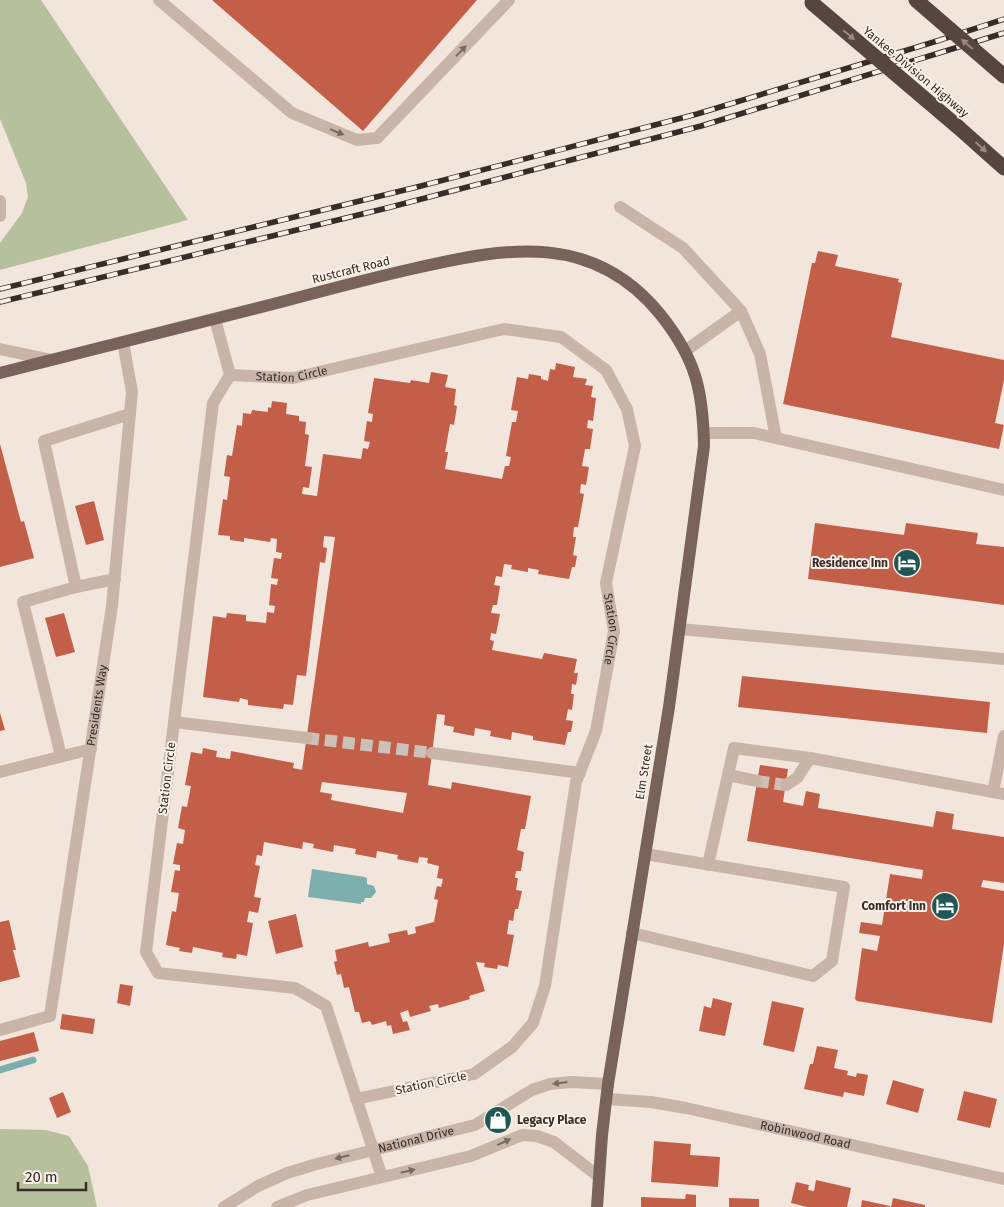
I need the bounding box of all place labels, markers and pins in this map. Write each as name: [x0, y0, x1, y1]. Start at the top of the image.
hotel icon: Residence Inn: [892, 548, 922, 578]
place label: Residence Inn: [812, 556, 888, 570]
hotel icon: Comfort Inn: [930, 891, 960, 921]
place label: Comfort Inn: [861, 899, 926, 913]
shop icon: Legacy Place: [483, 1105, 513, 1135]
place label: Legacy Place: [517, 1113, 587, 1127]

